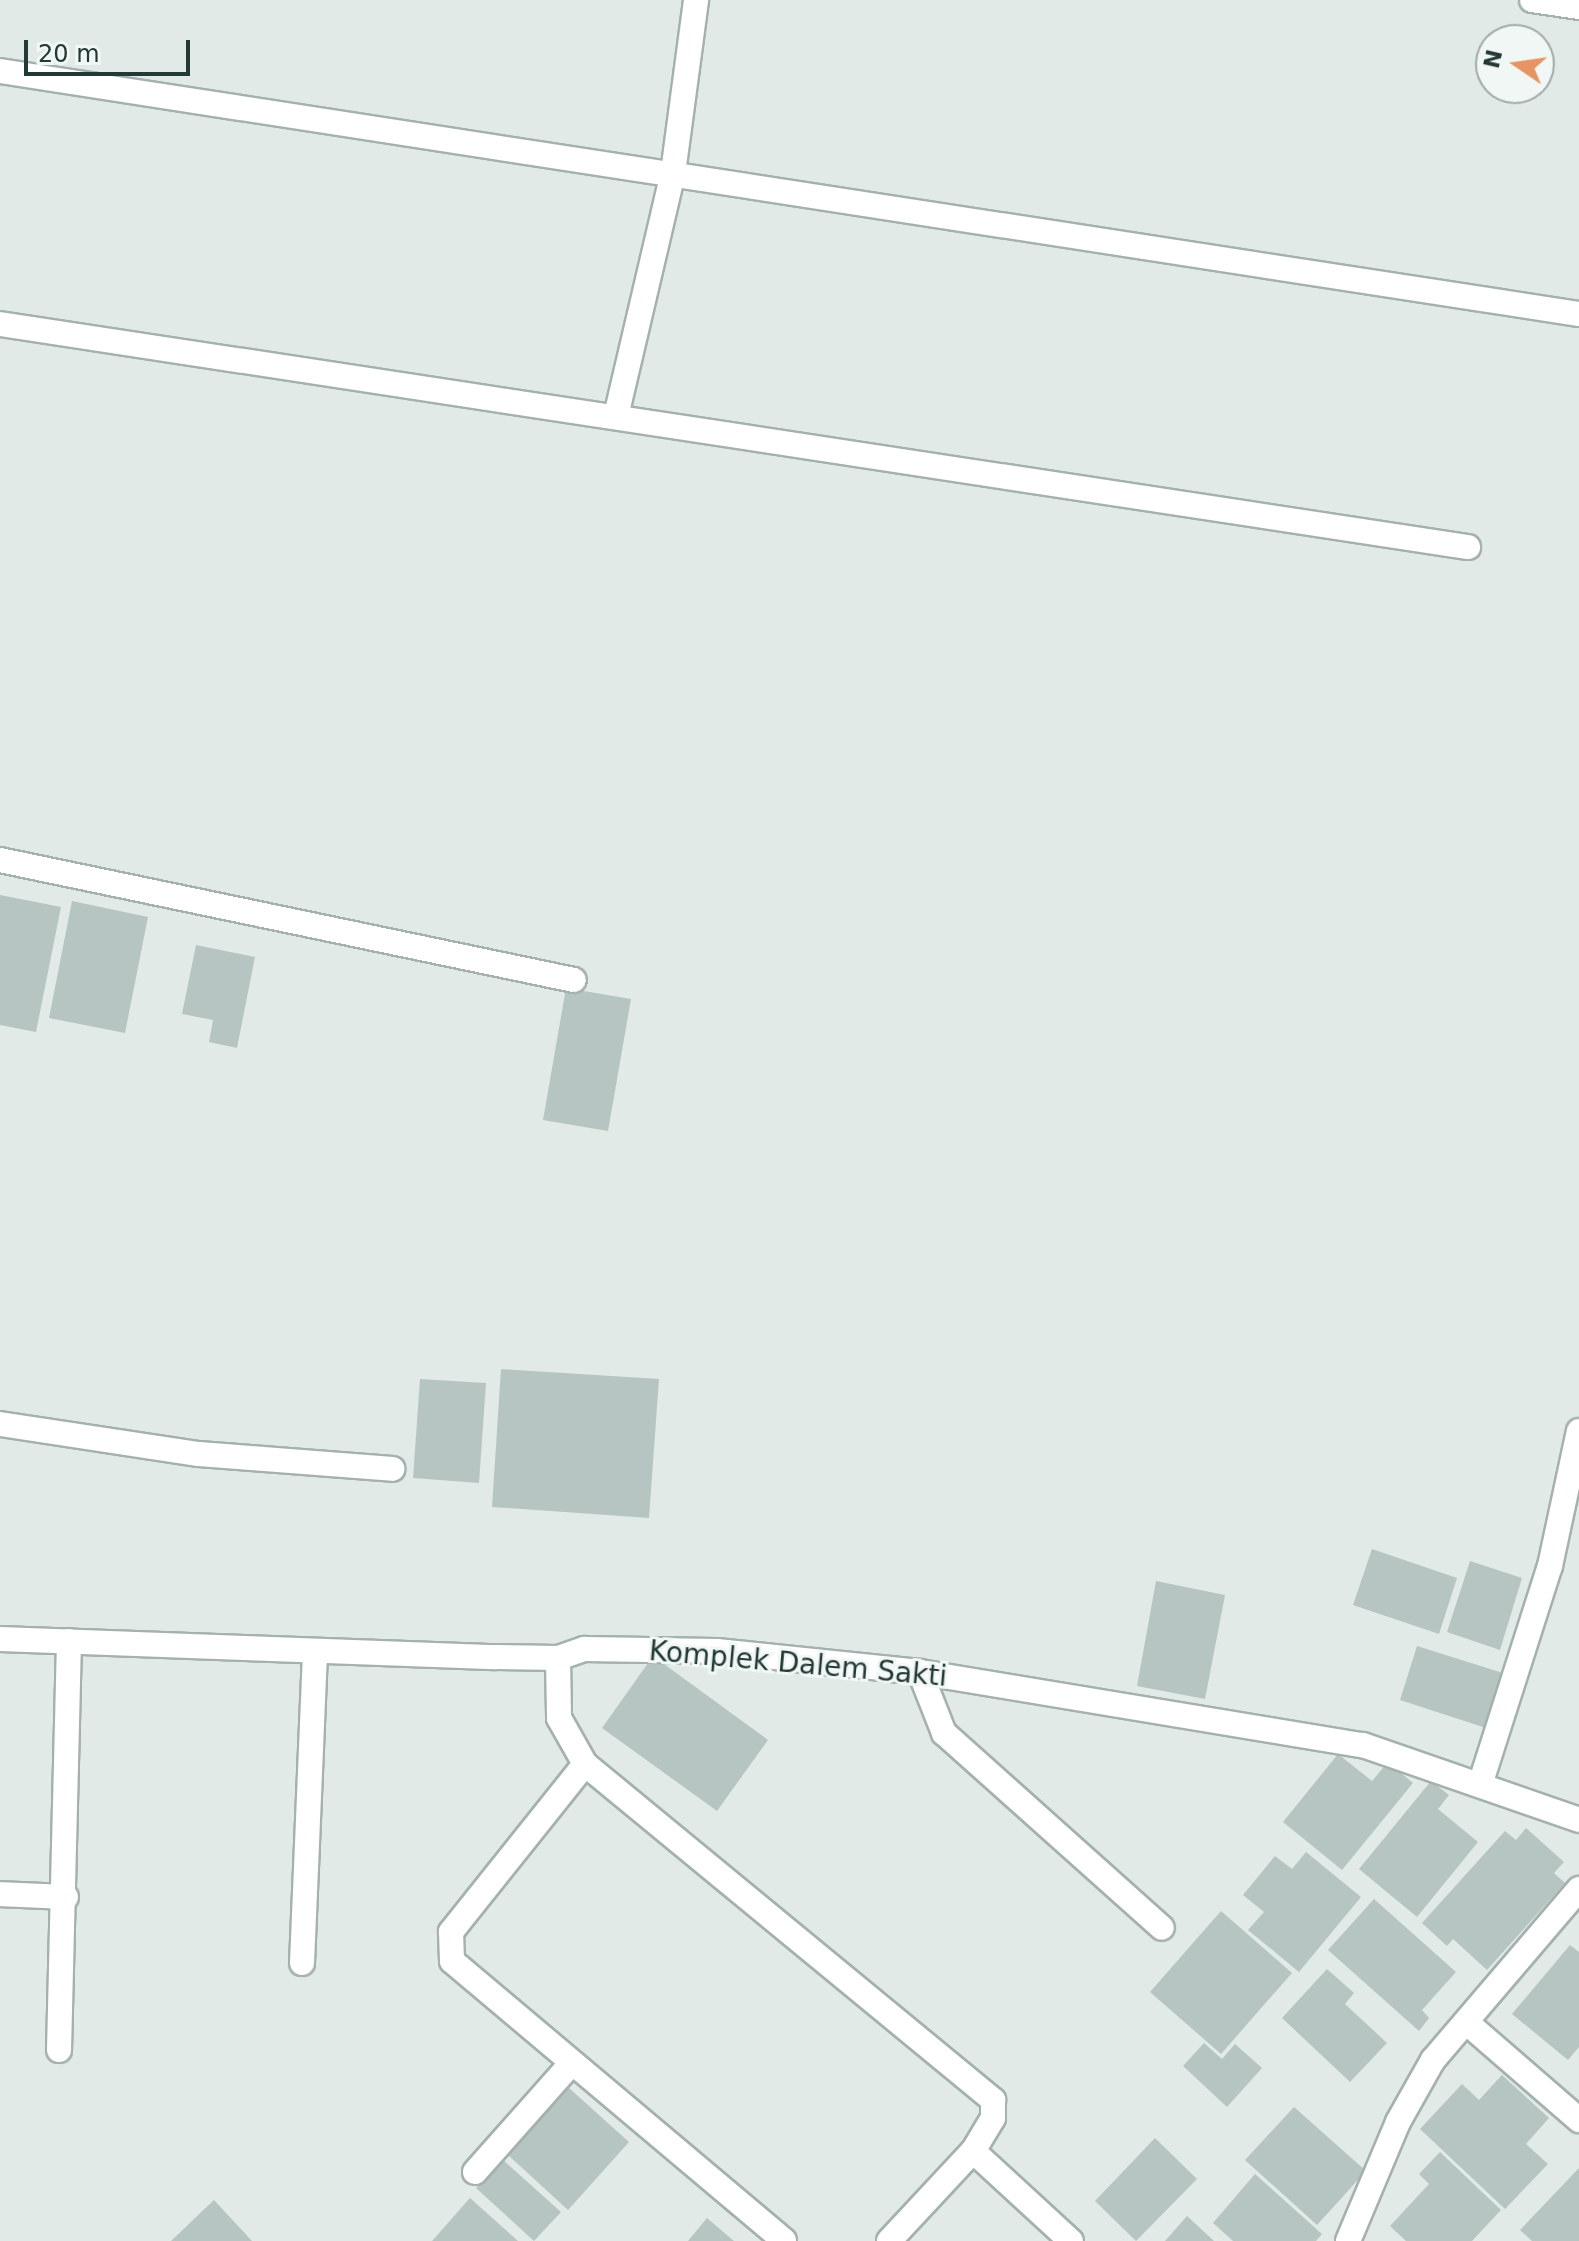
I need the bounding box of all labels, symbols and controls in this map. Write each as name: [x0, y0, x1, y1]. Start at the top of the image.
scale bar: [28, 24, 194, 74]
north arrow: [1475, 24, 1555, 104]
text: 20 m: [38, 40, 100, 68]
text: N: [1479, 47, 1507, 71]
street label: Komplek Dalem Sakti: [648, 1634, 948, 1694]

